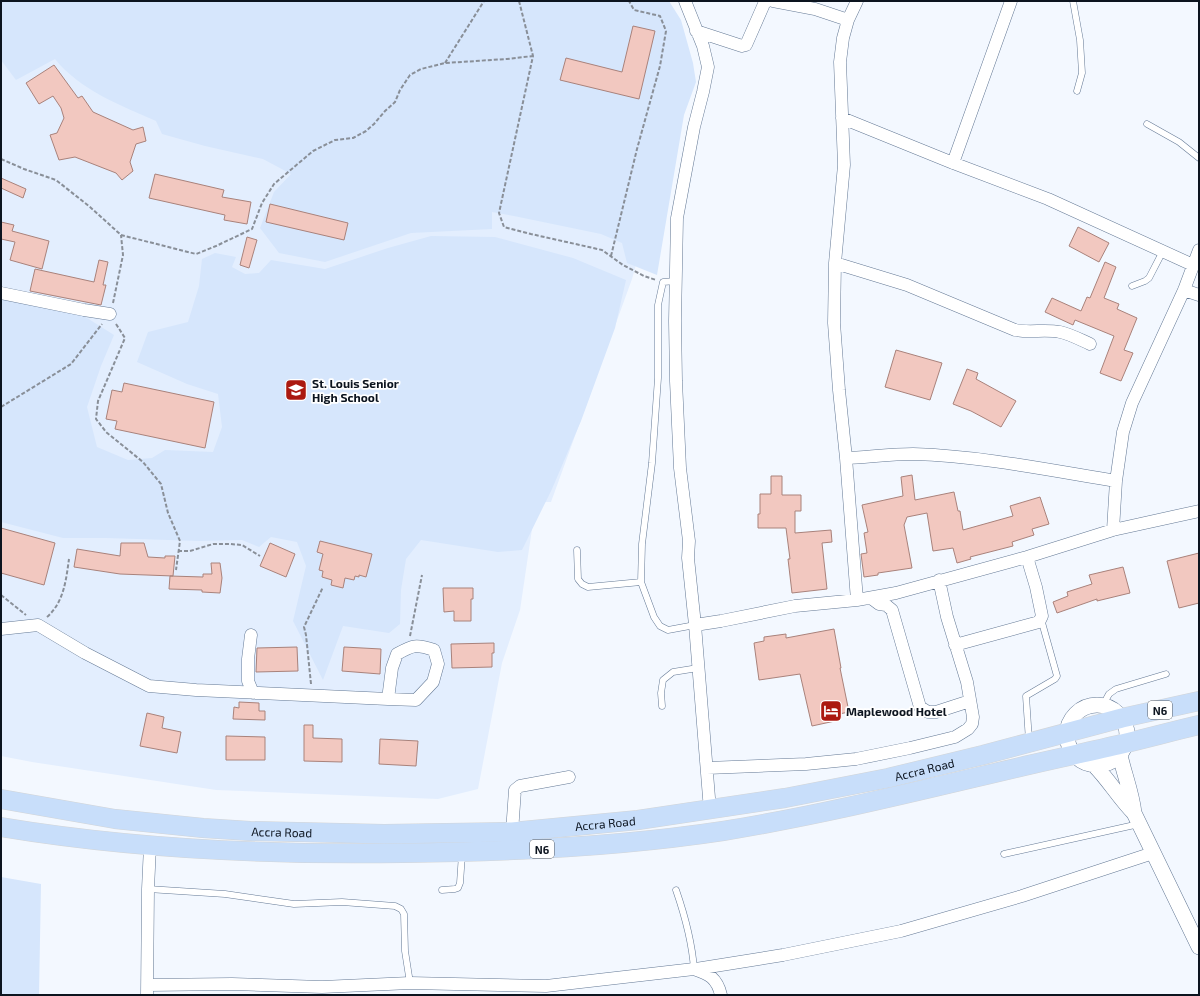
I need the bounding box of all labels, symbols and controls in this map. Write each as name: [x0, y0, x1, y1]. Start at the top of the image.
place label: St. Louis Senior High School: [312, 376, 399, 404]
school or university icon: St. Louis Senior High School: [283, 377, 309, 403]
hotel icon: Maplewood Hotel: [818, 698, 844, 724]
road number: N6: [1148, 701, 1172, 719]
place label: Maplewood Hotel: [846, 704, 947, 718]
street label: Accra Road: [893, 755, 956, 783]
street label: Accra Road: [574, 813, 636, 833]
street label: Accra Road: [251, 824, 312, 839]
road number: N6: [530, 840, 554, 858]

